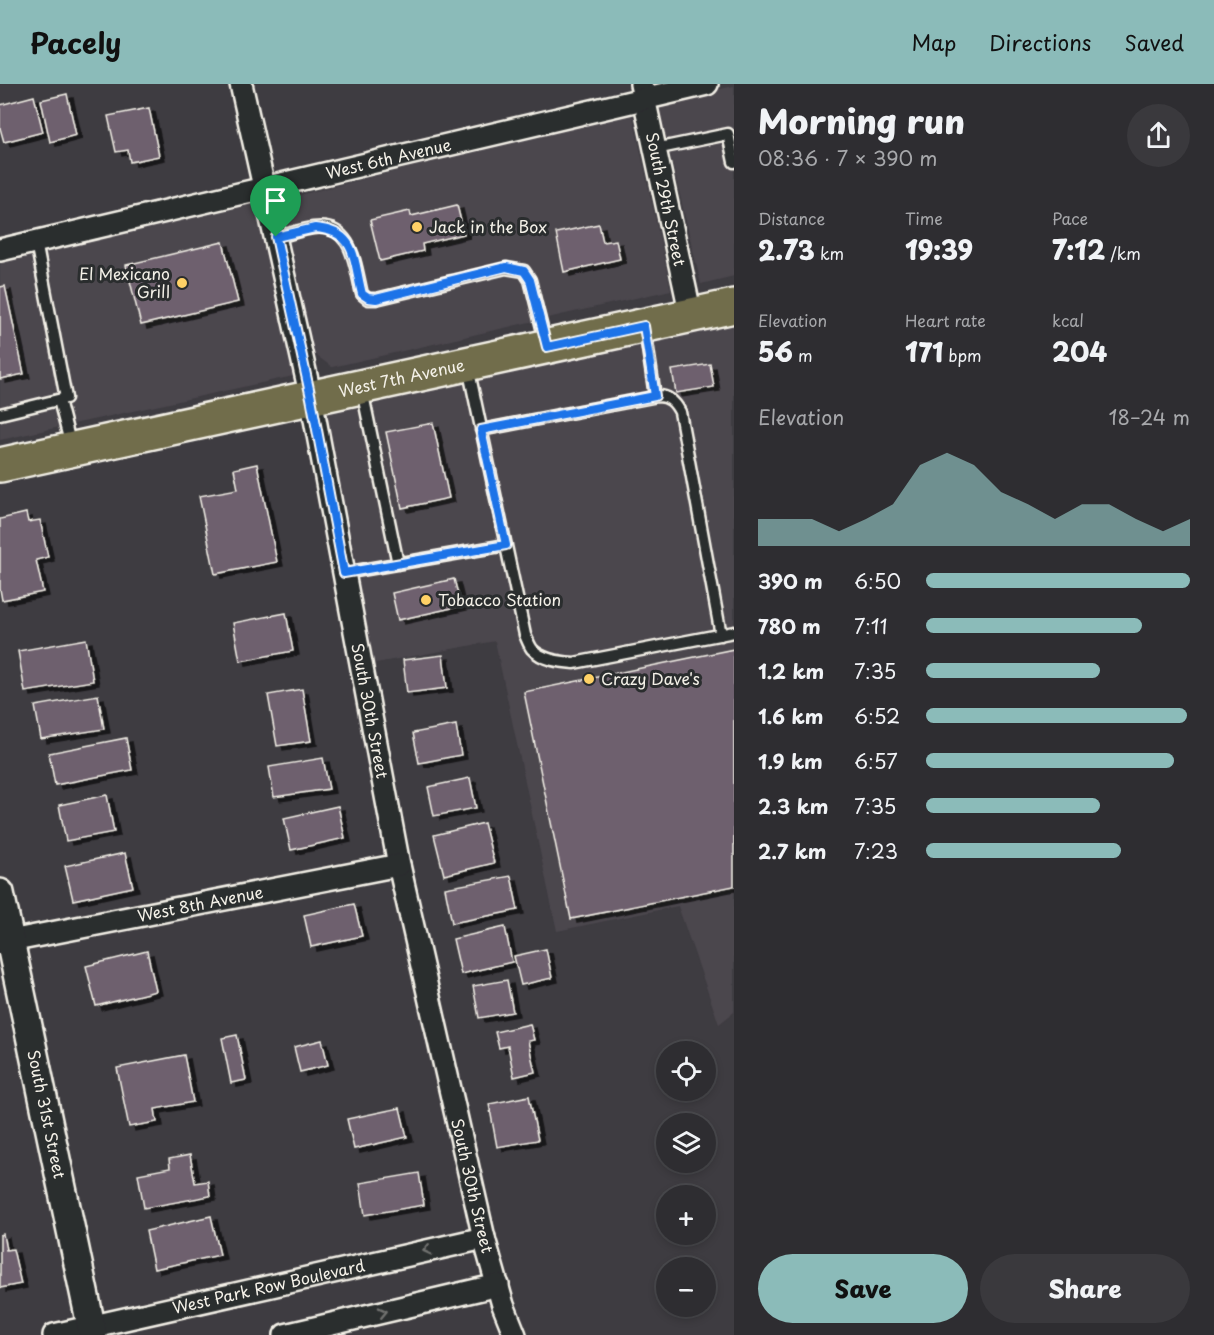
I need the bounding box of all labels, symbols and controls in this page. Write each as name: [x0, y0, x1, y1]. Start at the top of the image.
text: Pacely: [30, 21, 121, 64]
text: Map: [911, 26, 956, 58]
text: Directions: [989, 26, 1091, 58]
text: Saved: [1124, 26, 1184, 58]
text: Morning run: [758, 95, 965, 145]
button: share: [1127, 104, 1190, 167]
street label: South 29th Street: [641, 130, 693, 269]
street label: West 6th Avenue: [323, 131, 454, 184]
text: 08:36 · 7 × 390 m: [758, 143, 937, 173]
pin: [250, 175, 301, 237]
icon: arrive: [259, 184, 292, 217]
text: Distance: [758, 206, 825, 230]
text: Time: [905, 206, 943, 230]
text: Pace: [1052, 206, 1088, 230]
place label: Jack in the Box: [429, 214, 547, 238]
marker: Jack in the Box: [410, 220, 424, 234]
text: 2.73: [758, 230, 815, 269]
text: 19:39: [905, 230, 973, 269]
text: 7:12: [1052, 230, 1105, 269]
text: km: [815, 241, 844, 265]
text: /km: [1105, 241, 1141, 265]
place label: El Mexicano Grill: [79, 261, 170, 303]
marker: El Mexicano Grill: [175, 276, 189, 290]
text: Elevation: [758, 308, 827, 332]
text: Heart rate: [905, 308, 986, 332]
text: kcal: [1052, 308, 1084, 332]
text: 56: [758, 332, 793, 371]
text: 171: [905, 332, 943, 371]
text: 204: [1052, 332, 1107, 371]
text: m: [793, 343, 813, 367]
text: bpm: [943, 343, 982, 367]
street label: West 7th Avenue: [336, 352, 467, 402]
text: Elevation: [758, 402, 844, 432]
text: 18–24 m: [1109, 402, 1190, 432]
text: 390 m: [758, 566, 823, 596]
text: 6:50: [854, 566, 901, 596]
place label: Tobacco Station: [438, 587, 561, 611]
marker: Tobacco Station: [419, 593, 433, 607]
text: 780 m: [758, 611, 821, 641]
text: 7:11: [854, 611, 888, 641]
street label: South 30th Street: [346, 641, 396, 781]
text: 1.2 km: [758, 656, 824, 686]
text: 7:35: [854, 656, 896, 686]
place label: Crazy Dave's: [601, 666, 700, 690]
marker: Crazy Dave's: [582, 672, 596, 686]
text: 1.6 km: [758, 701, 823, 731]
text: 6:52: [854, 701, 900, 731]
text: 1.9 km: [758, 746, 823, 776]
text: 6:57: [854, 746, 898, 776]
text: 2.3 km: [758, 791, 828, 821]
text: 7:35: [854, 791, 896, 821]
text: 2.7 km: [758, 836, 826, 866]
text: 7:23: [854, 836, 898, 866]
street label: West 8th Avenue: [135, 879, 265, 927]
map controls: [656, 1041, 716, 1317]
button: locate: [656, 1041, 716, 1101]
street label: South 31st Street: [22, 1047, 73, 1180]
button: layers: [656, 1113, 716, 1173]
street label: South 30th Street: [446, 1116, 501, 1256]
button: +: [656, 1185, 716, 1245]
one-way arrow: [422, 1243, 432, 1256]
street label: West Park Row Boulevard: [170, 1252, 367, 1319]
button: Save: [758, 1254, 968, 1323]
button: Share: [980, 1254, 1190, 1323]
button: −: [656, 1257, 716, 1317]
one-way arrow: [378, 1306, 388, 1319]

